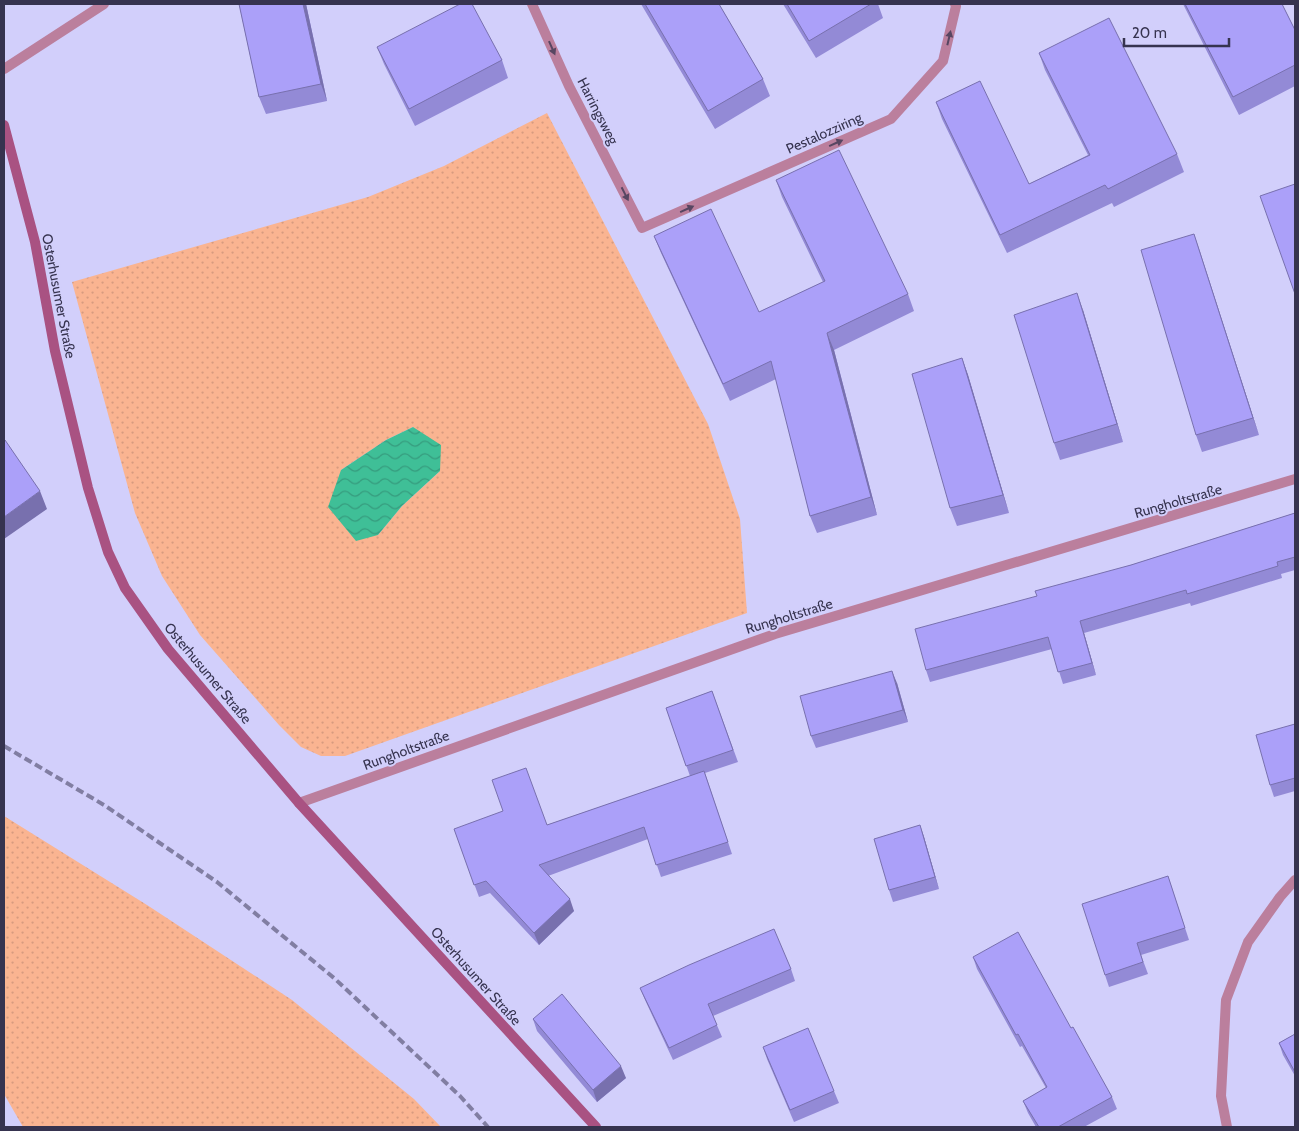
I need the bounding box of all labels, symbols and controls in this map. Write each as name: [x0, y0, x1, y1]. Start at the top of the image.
scale bar: [1124, 15, 1229, 47]
text: 20 m: [1132, 24, 1167, 42]
one-way arrow: [945, 30, 953, 45]
one-way arrow: [548, 41, 556, 55]
street label: Harringsweg: [573, 74, 623, 149]
street label: Pestalozziring: [783, 108, 866, 158]
one-way arrow: [829, 139, 843, 147]
one-way arrow: [621, 186, 629, 201]
one-way arrow: [680, 204, 694, 212]
street label: Osterhusumer Straße: [38, 232, 80, 360]
street label: Rungholtstraße: [1132, 480, 1224, 522]
street label: Rungholtstraße: [743, 594, 835, 638]
street label: Osterhusumer Straße: [160, 619, 256, 727]
street label: Rungholtstraße: [360, 726, 452, 774]
street label: Osterhusumer Straße: [427, 923, 525, 1029]

